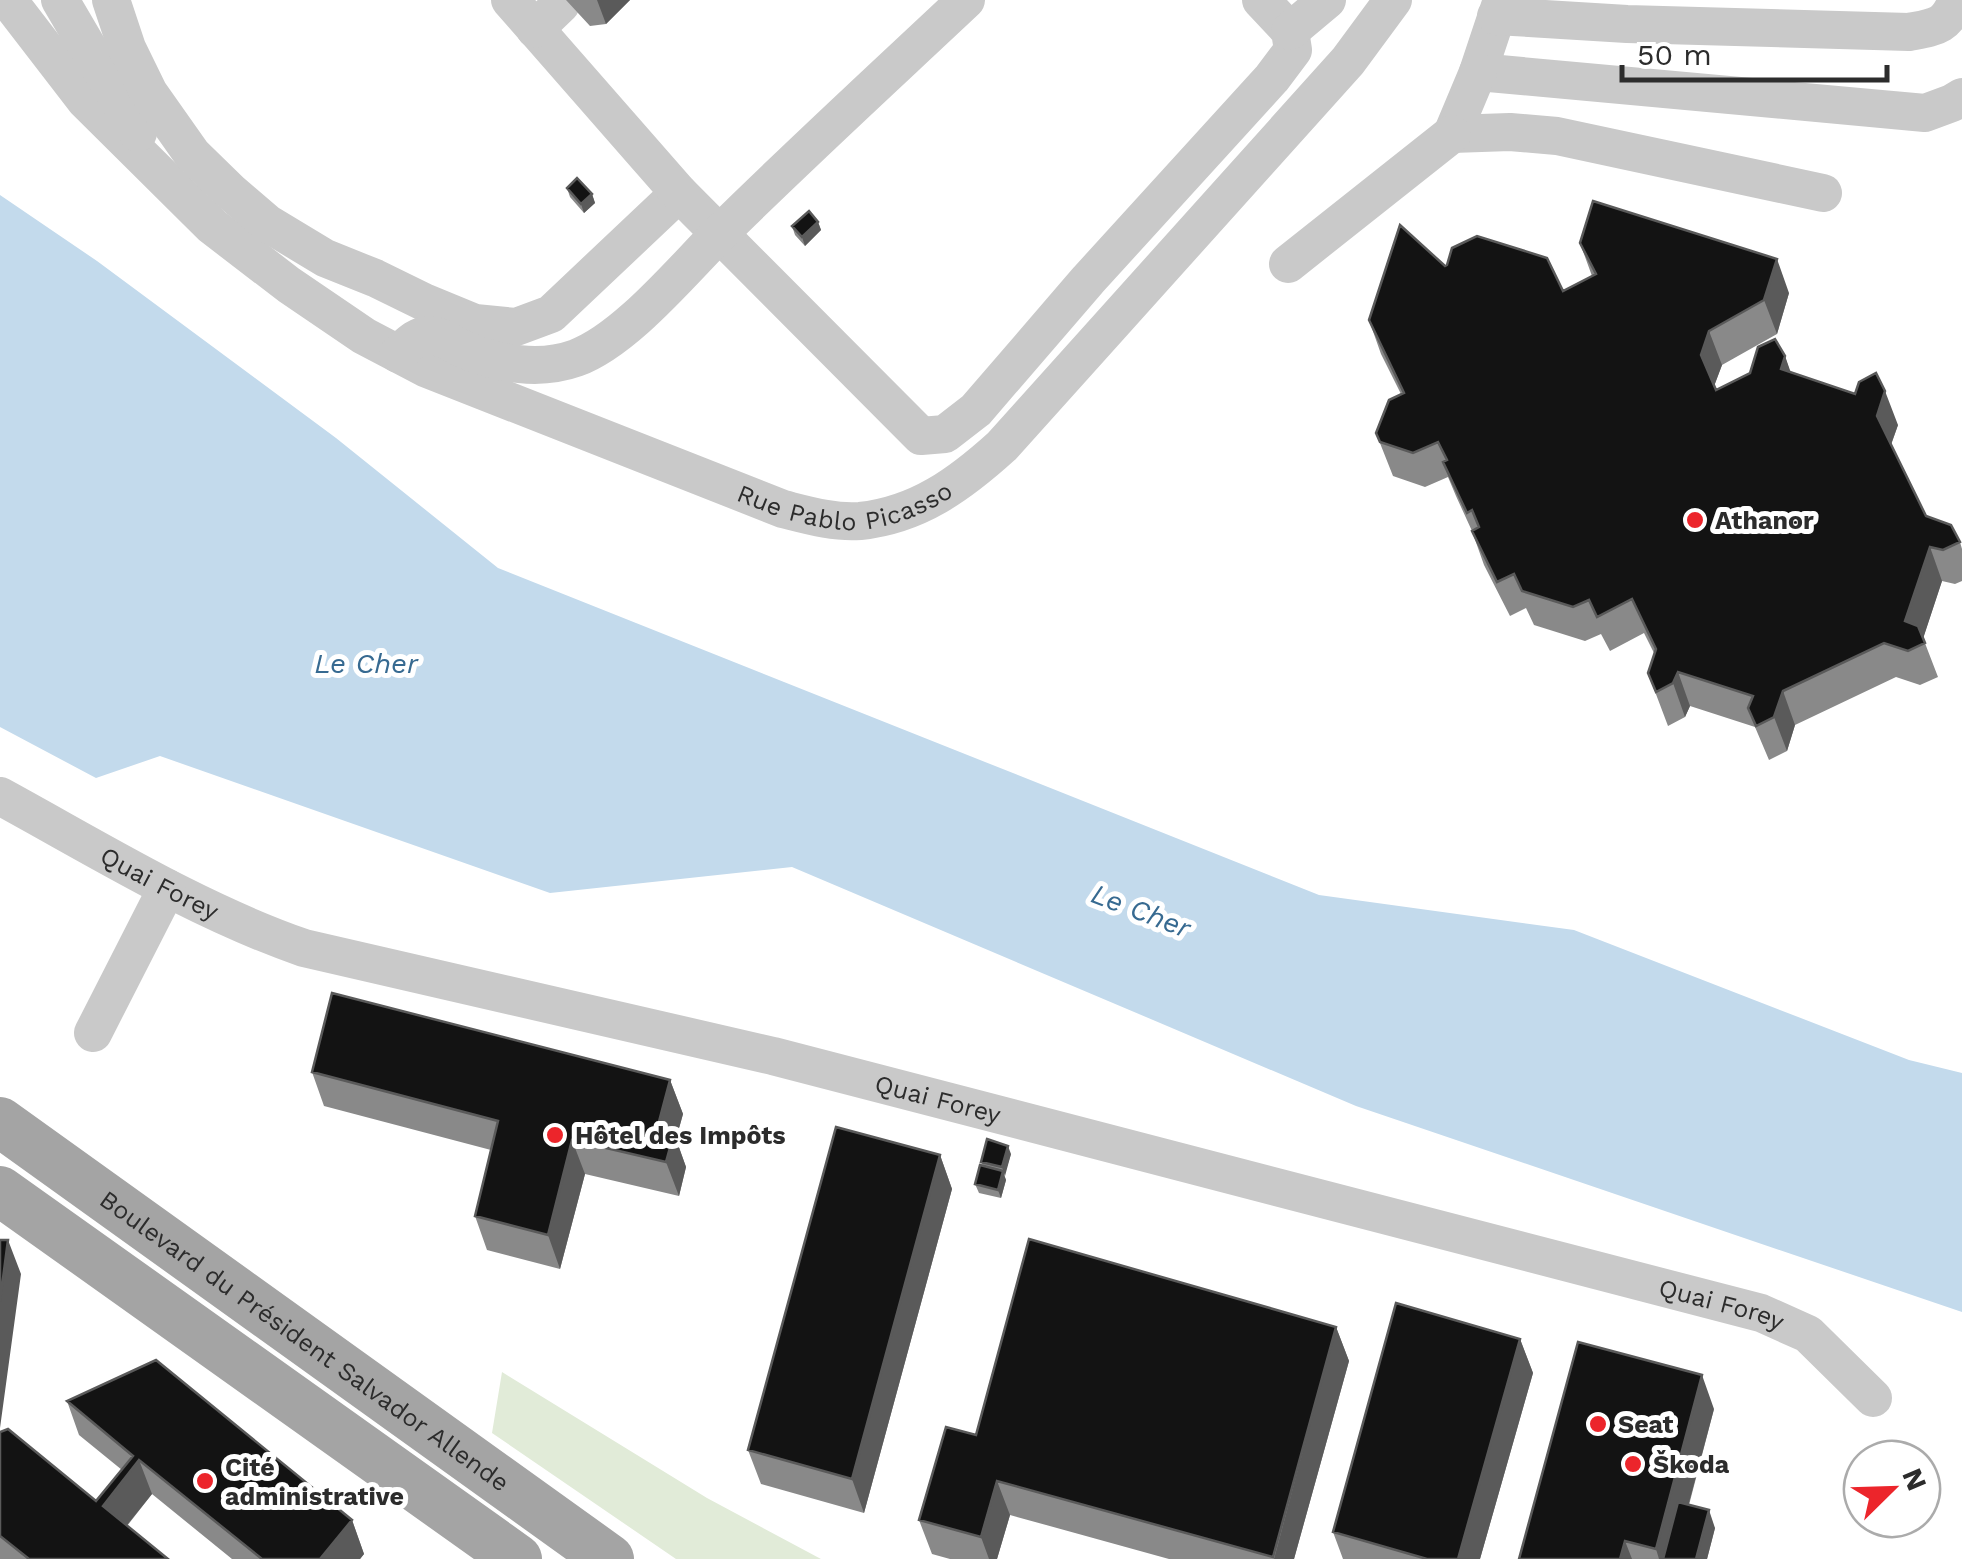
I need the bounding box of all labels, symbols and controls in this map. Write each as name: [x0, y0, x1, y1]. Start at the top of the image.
scale bar: [1622, 20, 1887, 82]
text: 50 m: [1637, 37, 1712, 72]
street label: Rue Pablo Picasso: [733, 467, 955, 501]
text: Rue Pablo Picasso: [733, 475, 957, 536]
place label: Athanor: [1715, 506, 1814, 535]
marker: Athanor: [1684, 509, 1706, 531]
water label: Le Cher: [314, 647, 419, 680]
street label: Quai Forey: [96, 841, 223, 926]
water label: Le Cher: [1087, 877, 1196, 945]
street label: Quai Forey: [872, 1069, 1004, 1129]
place label: Hôtel des Impôts: [575, 1121, 786, 1150]
marker: Hôtel des Impôts: [544, 1124, 566, 1146]
street label: Boulevard du Président Salvador Allende: [95, 1184, 515, 1497]
street label: Quai Forey: [1656, 1273, 1789, 1336]
place label: Seat: [1618, 1410, 1674, 1439]
marker: Seat: [1587, 1413, 1609, 1435]
north arrow: [1842, 1439, 1942, 1539]
place label: Škoda: [1653, 1450, 1730, 1479]
place label: Cité administrative: [225, 1453, 404, 1511]
marker: Škoda: [1622, 1453, 1644, 1475]
text: N: [1895, 1463, 1934, 1495]
marker: Cité administrative: [194, 1470, 216, 1492]

